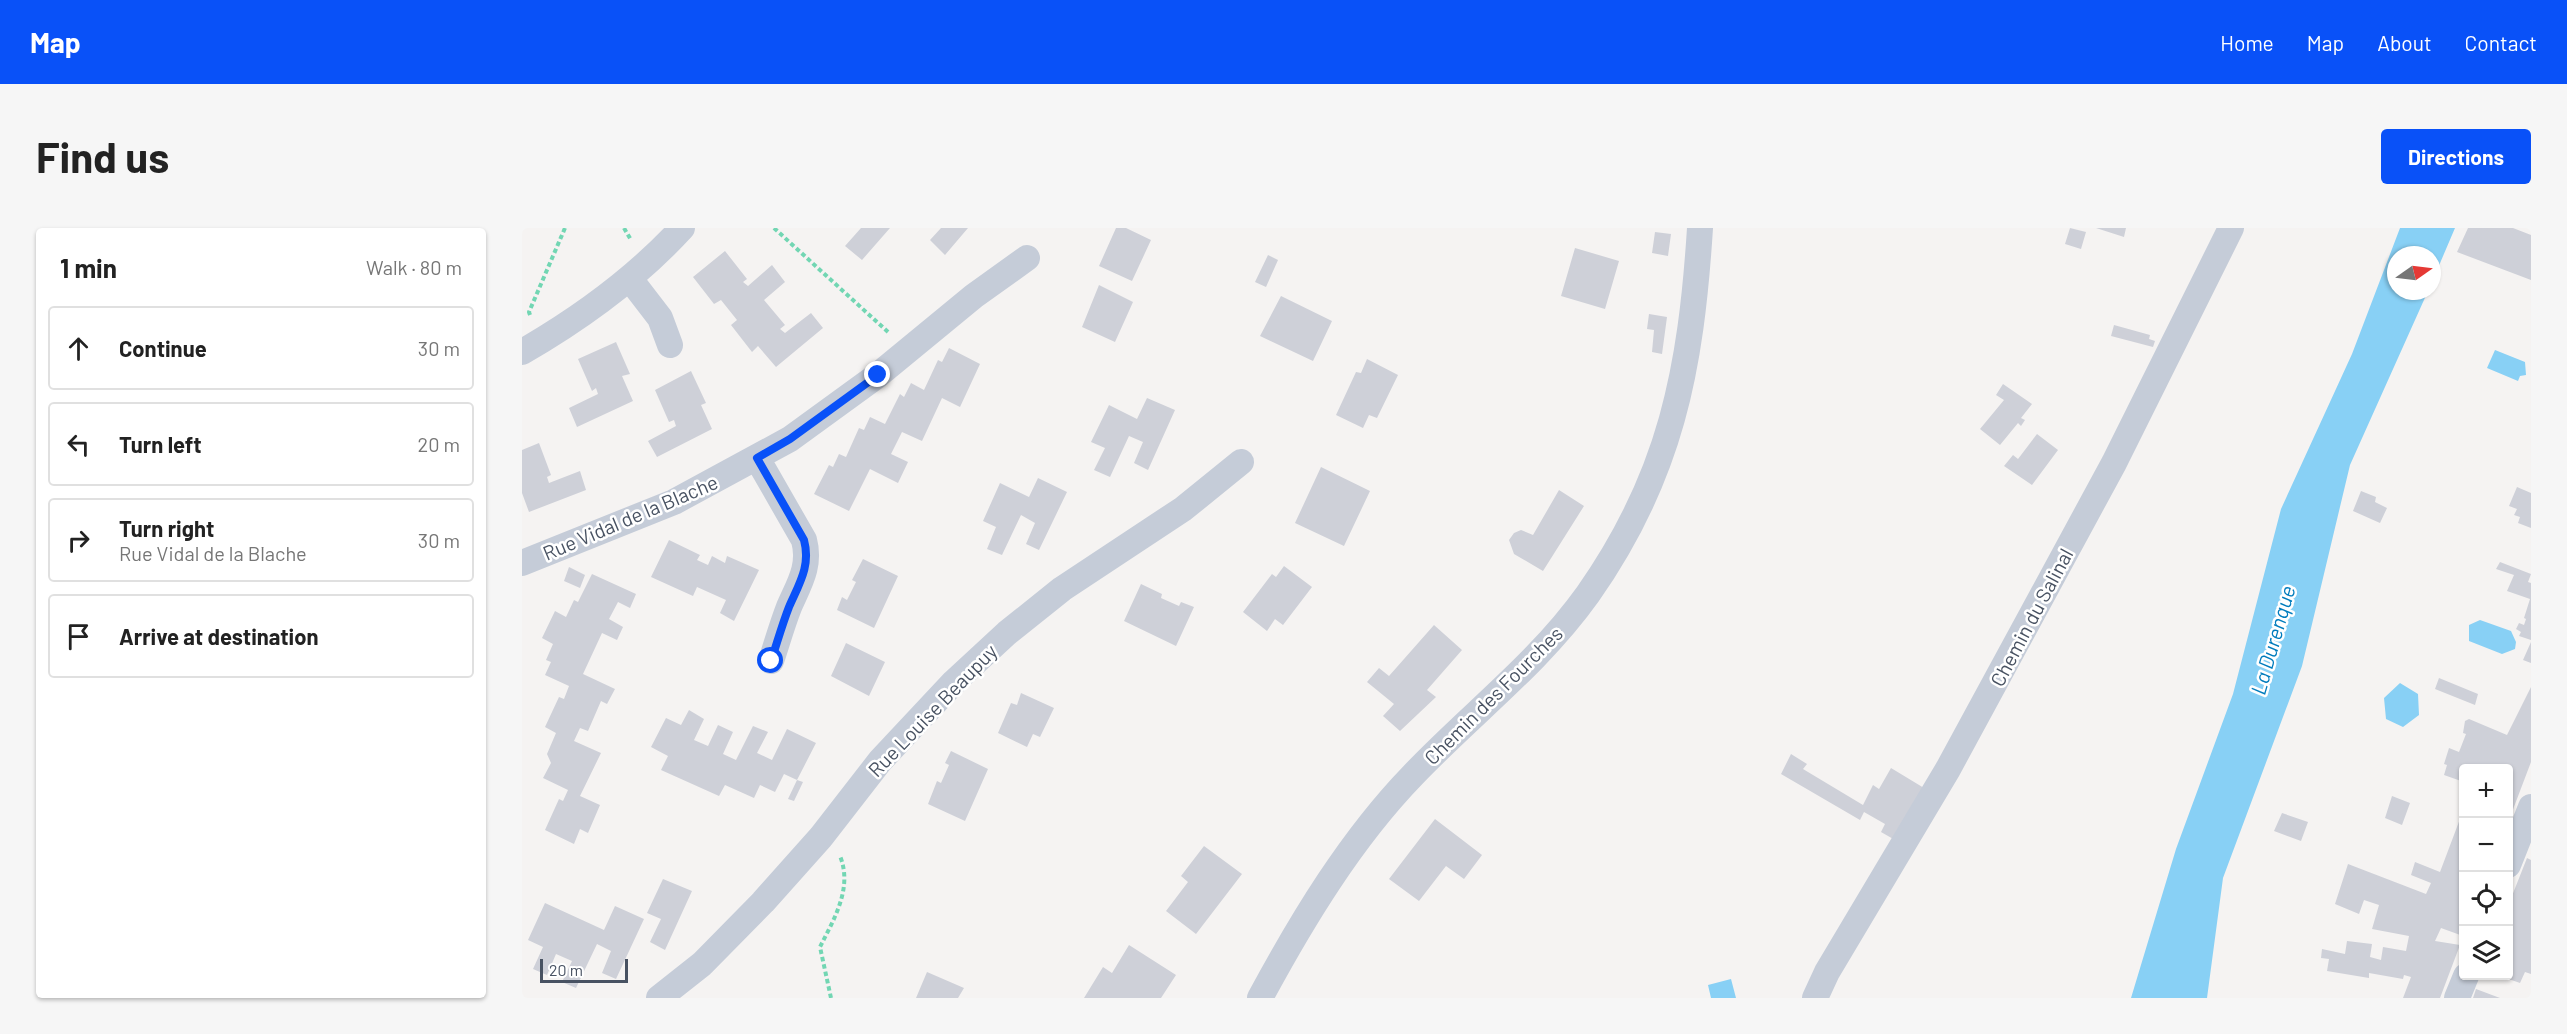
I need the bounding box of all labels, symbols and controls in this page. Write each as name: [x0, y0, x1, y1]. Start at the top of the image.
text: Map: [30, 25, 81, 59]
text: Home: [2220, 30, 2274, 55]
text: Map: [2307, 30, 2344, 55]
text: About: [2377, 30, 2432, 55]
text: Contact: [2465, 30, 2537, 55]
button: Directions: [2381, 129, 2531, 184]
text: Find us: [36, 131, 169, 181]
north arrow: [2387, 246, 2441, 300]
text: 1 min: [60, 252, 117, 283]
text: Walk · 80 m: [366, 255, 462, 279]
icon: ahead: [62, 332, 95, 365]
text: Continue: [119, 335, 207, 361]
text: 30 m: [418, 336, 460, 360]
route end: [864, 361, 890, 387]
icon: left: [62, 428, 95, 461]
text: Turn left: [119, 431, 202, 457]
text: 20 m: [417, 432, 460, 456]
street label: Rue Vidal de la Blache: [539, 469, 721, 565]
text: Turn right: [119, 515, 214, 541]
icon: right: [62, 524, 95, 557]
text: 30 m: [418, 528, 460, 552]
text: Rue Vidal de la Blache: [119, 541, 307, 565]
street label: Chemin du Salinal: [1985, 544, 2077, 690]
water label: La Durenque: [2245, 583, 2299, 697]
icon: arrive: [62, 620, 95, 653]
street label: Chemin des Fourches: [1419, 621, 1567, 769]
text: Arrive at destination: [119, 623, 318, 649]
street label: Rue Louise Beaupuy: [863, 639, 1001, 781]
route start: [757, 647, 783, 673]
map controls: [2459, 764, 2513, 980]
button: +: [2459, 764, 2513, 818]
button: −: [2459, 818, 2513, 872]
button: locate: [2459, 872, 2513, 926]
button: layers: [2459, 926, 2513, 980]
scale bar: [540, 956, 628, 984]
text: 20 m: [549, 960, 583, 979]

